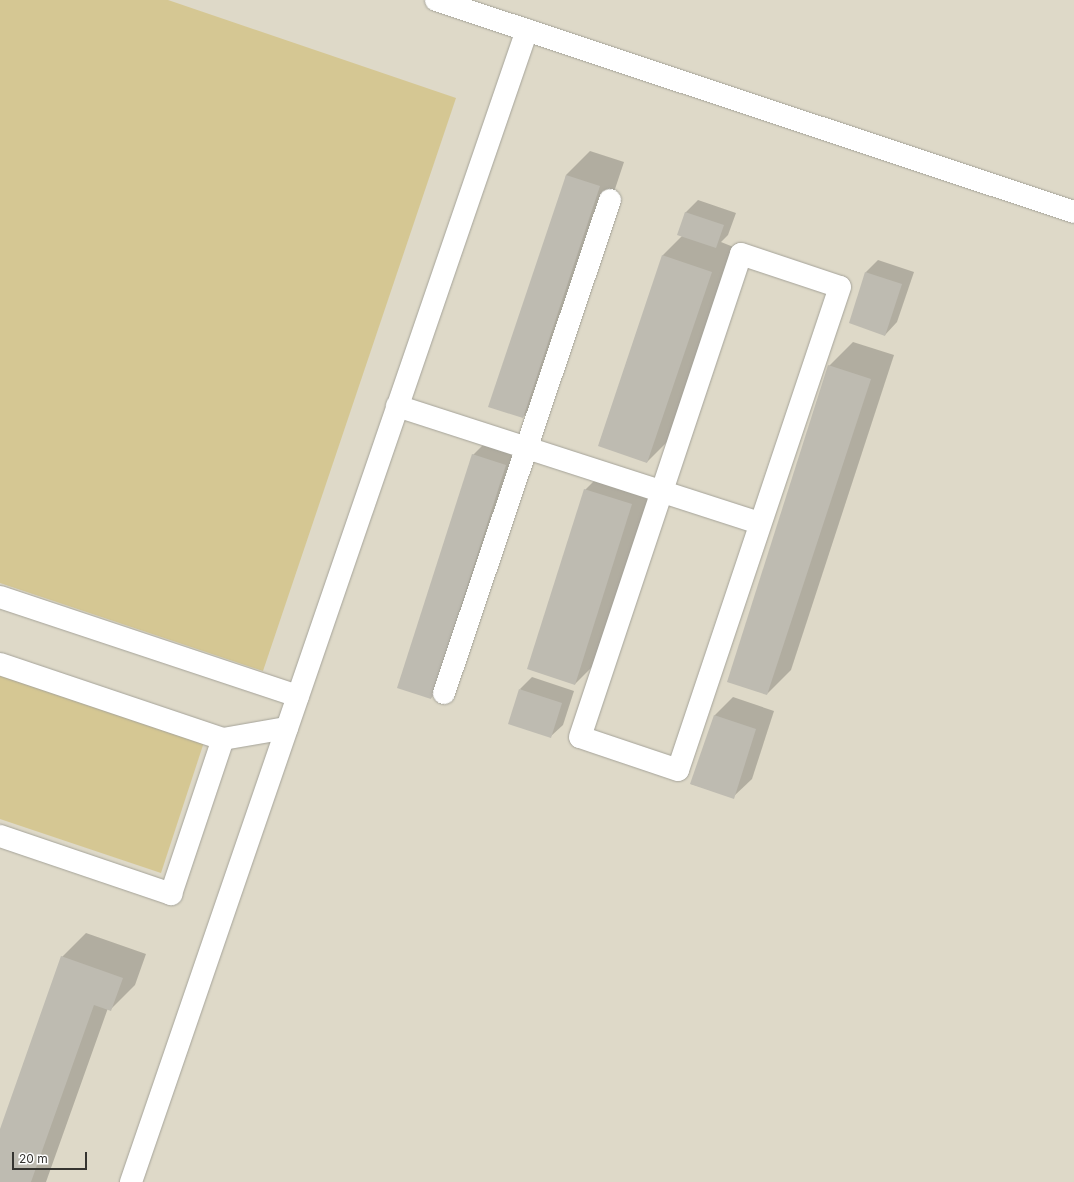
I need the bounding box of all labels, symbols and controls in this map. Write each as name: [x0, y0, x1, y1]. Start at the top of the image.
scale bar: [14, 1144, 89, 1170]
text: 20 m: [19, 1151, 48, 1166]

